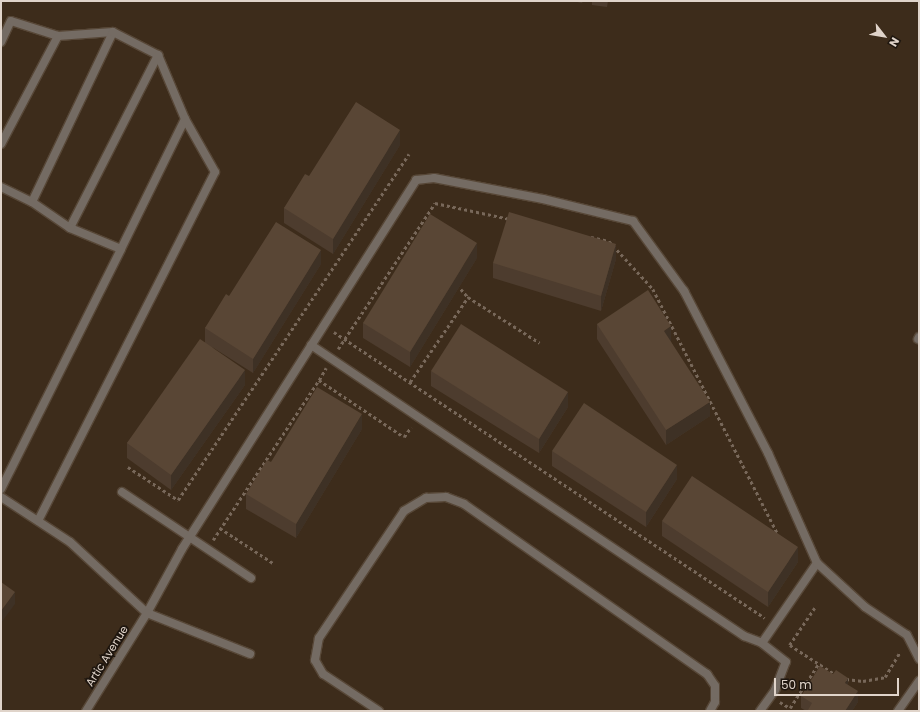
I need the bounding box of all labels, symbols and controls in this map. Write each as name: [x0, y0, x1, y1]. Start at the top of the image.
north arrow: [864, 16, 904, 56]
text: N: [885, 35, 903, 50]
street label: Artic Avenue: [83, 623, 131, 689]
scale bar: [776, 670, 901, 696]
text: 50 m: [781, 676, 812, 693]

